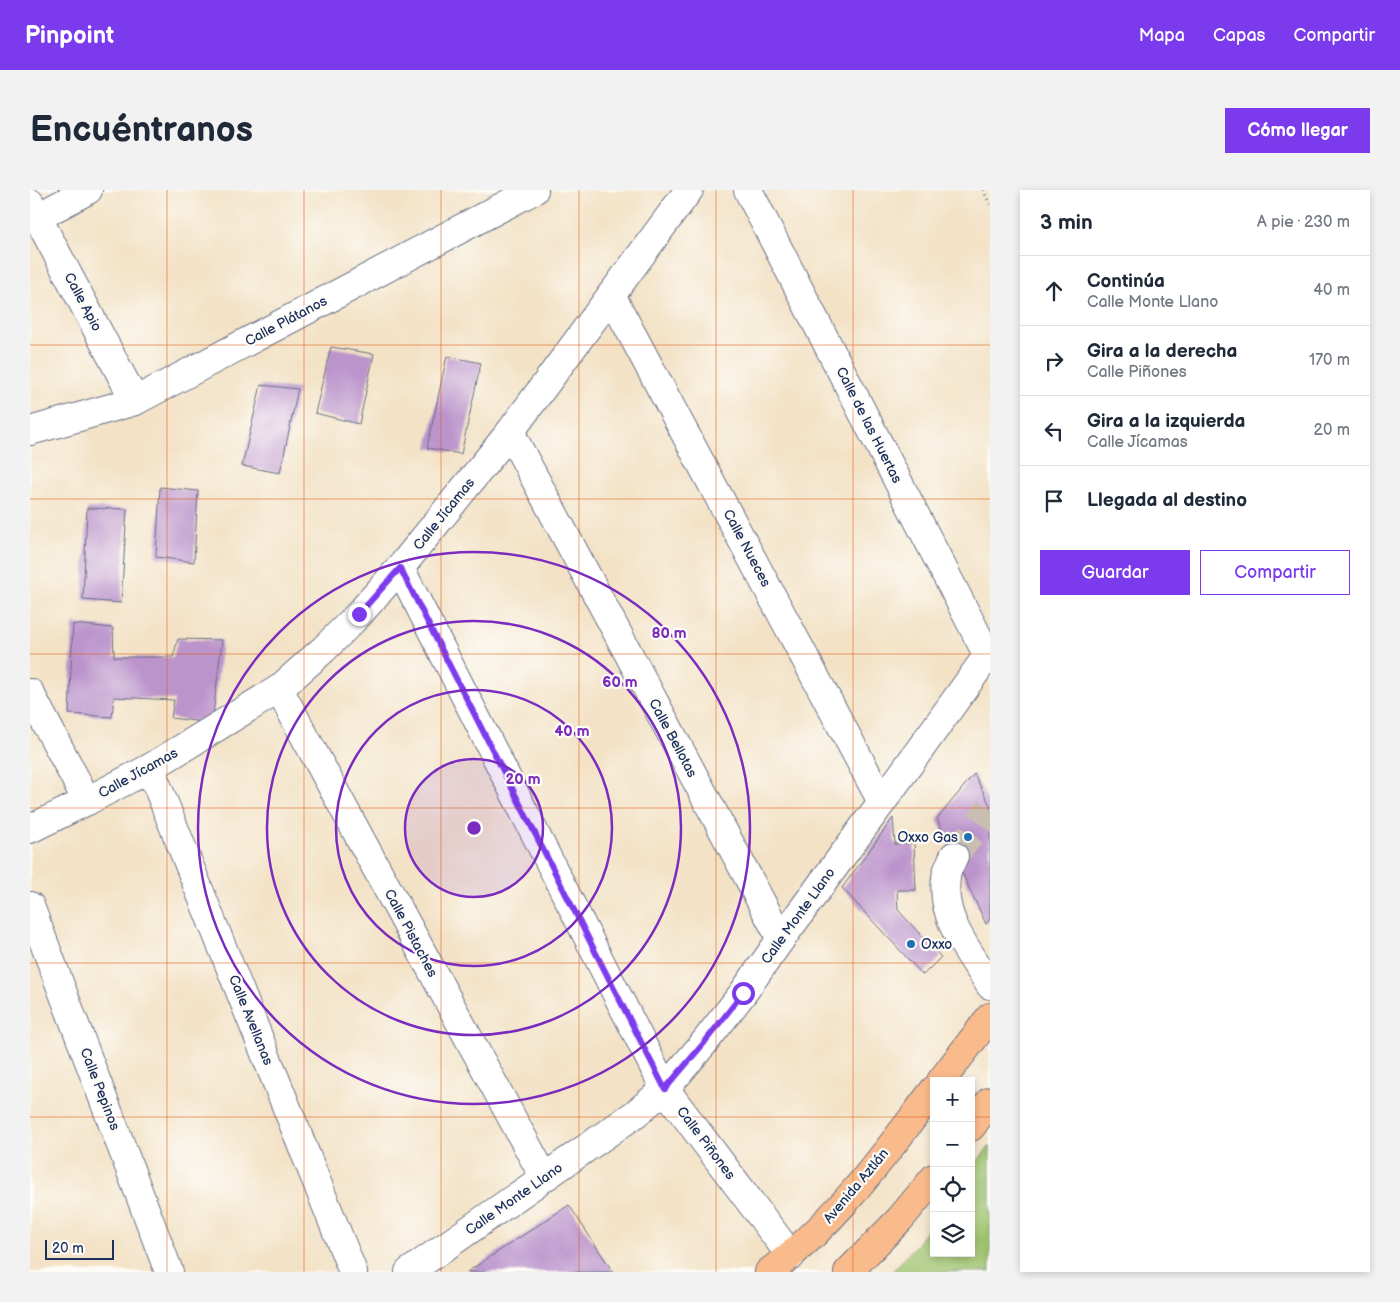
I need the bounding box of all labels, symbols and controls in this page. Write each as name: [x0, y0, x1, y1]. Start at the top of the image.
text: Pinpoint: [25, 21, 114, 50]
text: Mapa: [1139, 25, 1185, 46]
text: Capas: [1213, 25, 1266, 46]
text: Compartir: [1294, 25, 1375, 46]
button: Cómo llegar: [1225, 108, 1370, 153]
text: Encuéntranos: [30, 109, 253, 152]
text: 3 min: [1040, 210, 1093, 235]
text: A pie · 230 m: [1257, 213, 1350, 232]
street label: Calle Apio: [60, 270, 106, 334]
text: Continúa: [1087, 270, 1165, 293]
icon: ahead: [1040, 277, 1068, 305]
text: 40 m: [1313, 281, 1350, 300]
street label: Calle Plátanos: [242, 292, 330, 350]
text: Calle Monte Llano: [1087, 293, 1218, 312]
text: Gira a la derecha: [1087, 340, 1237, 363]
icon: right: [1040, 347, 1068, 375]
text: 170 m: [1309, 351, 1350, 370]
text: Calle Piñones: [1087, 363, 1187, 382]
street label: Calle de las Huertas: [832, 364, 906, 486]
text: Gira a la izquierda: [1087, 410, 1245, 433]
icon: left: [1040, 417, 1068, 445]
text: 20 m: [1314, 421, 1350, 440]
text: Calle Jícamas: [1087, 433, 1188, 452]
street label: Calle Jícamas: [410, 474, 478, 554]
icon: arrive: [1040, 487, 1068, 515]
text: Llegada al destino: [1087, 489, 1247, 512]
street label: Calle Nueces: [719, 506, 775, 590]
button: Guardar: [1040, 550, 1190, 595]
button: Compartir: [1200, 550, 1350, 595]
route end: [348, 603, 371, 626]
text: 80 m: [651, 624, 687, 643]
text: 60 m: [602, 673, 638, 692]
street label: Calle Bellotas: [645, 696, 701, 780]
text: 40 m: [554, 722, 590, 741]
street label: Calle Jícamas: [95, 744, 181, 802]
text: 20 m: [506, 770, 541, 789]
centre of rings: [465, 819, 483, 837]
place label: Oxxo Gas: [898, 829, 958, 846]
marker: Oxxo Gas: [962, 831, 974, 843]
street label: Calle Monte Llano: [757, 865, 839, 967]
street label: Calle Pistaches: [381, 886, 441, 980]
place label: Oxxo: [921, 936, 952, 953]
marker: Oxxo: [905, 938, 917, 950]
street label: Calle Avellanas: [225, 972, 277, 1068]
route start: [732, 982, 755, 1005]
street label: Calle Pepinos: [77, 1045, 124, 1133]
map controls: [930, 1077, 975, 1257]
button: +: [930, 1077, 975, 1122]
street label: Calle Piñones: [673, 1103, 739, 1183]
button: −: [930, 1122, 975, 1167]
street label: Avenida Aztlán: [820, 1145, 892, 1227]
street label: Calle Monte Llano: [462, 1159, 566, 1239]
button: locate: [930, 1167, 975, 1212]
button: layers: [930, 1212, 975, 1257]
scale bar: [45, 1237, 114, 1260]
text: 20 m: [52, 1240, 84, 1257]

